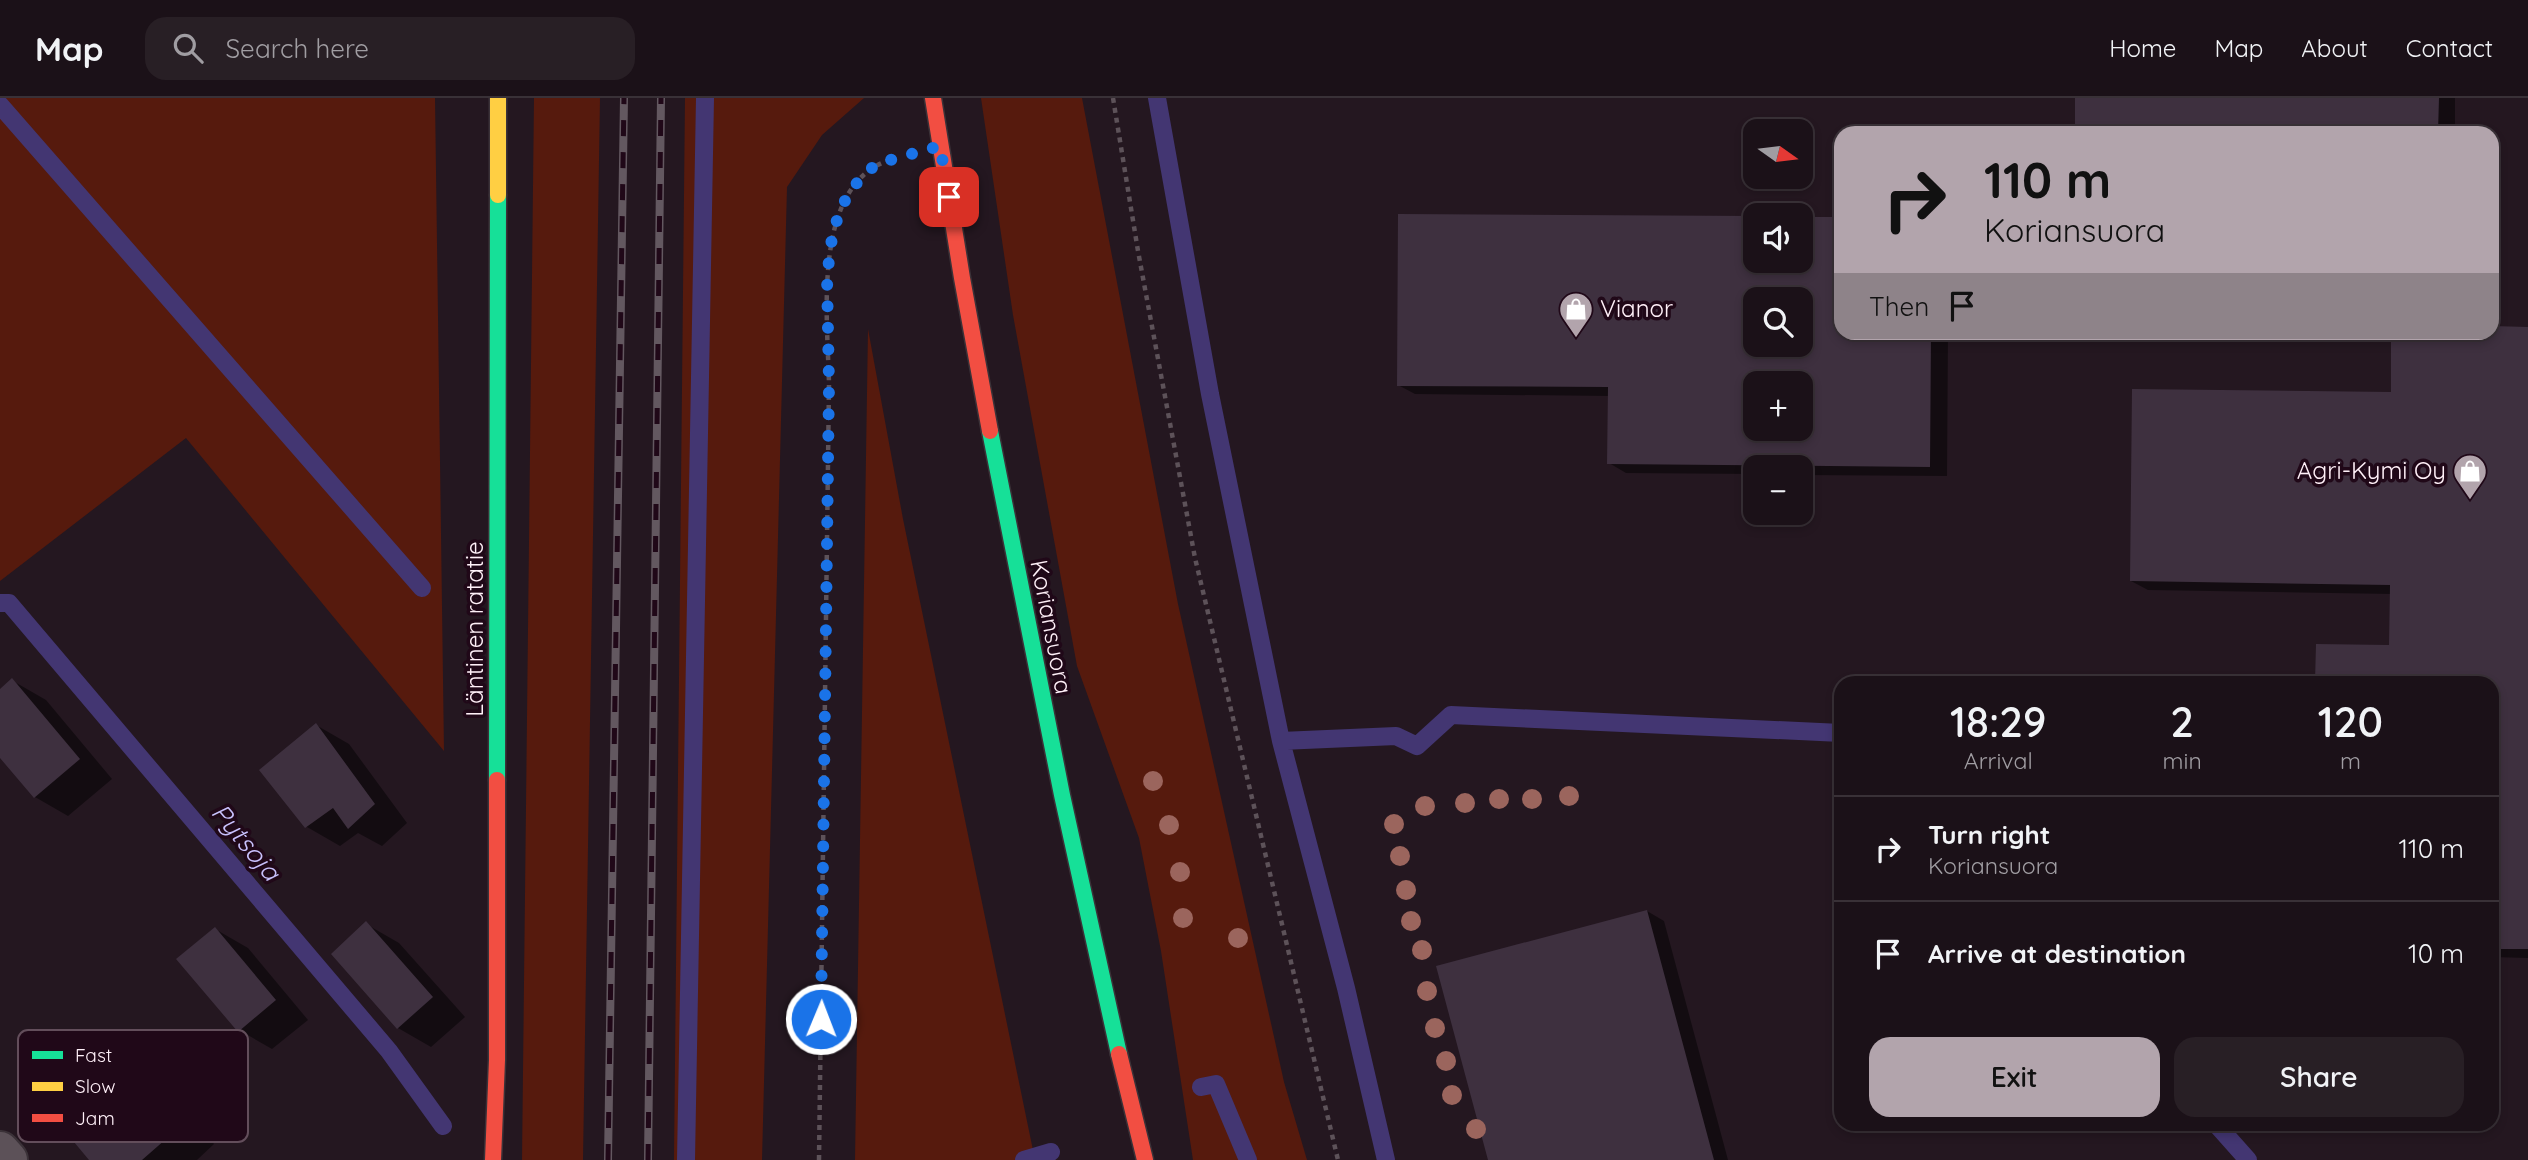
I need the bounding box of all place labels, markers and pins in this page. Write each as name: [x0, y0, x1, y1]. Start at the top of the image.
pin: [919, 167, 979, 227]
shop icon: Vianor: [1557, 290, 1595, 339]
place label: Vianor: [1600, 293, 1673, 323]
shop icon: Agri-Kymi Oy: [2451, 452, 2489, 501]
place label: Agri-Kymi Oy: [2297, 455, 2446, 485]

